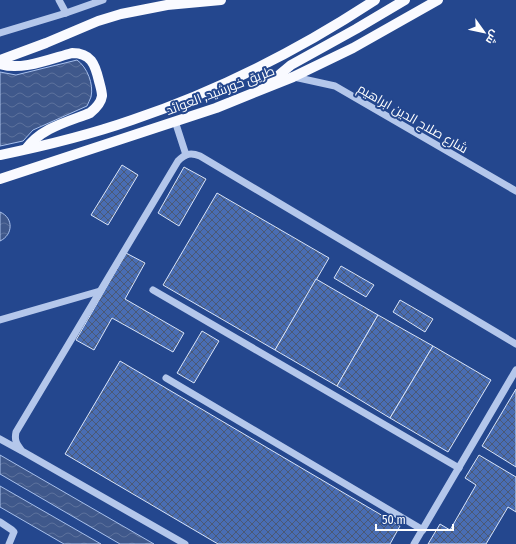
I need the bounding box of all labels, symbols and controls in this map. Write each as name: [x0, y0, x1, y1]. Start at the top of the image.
north arrow: [464, 12, 504, 52]
text: ش: [483, 28, 501, 47]
street label: طريق خورشيد, العوائد: [164, 63, 277, 118]
street label: شارع صلاح الدين ابراهيم: [354, 81, 471, 158]
scale bar: [376, 506, 453, 532]
text: 50 m: [382, 513, 406, 527]

